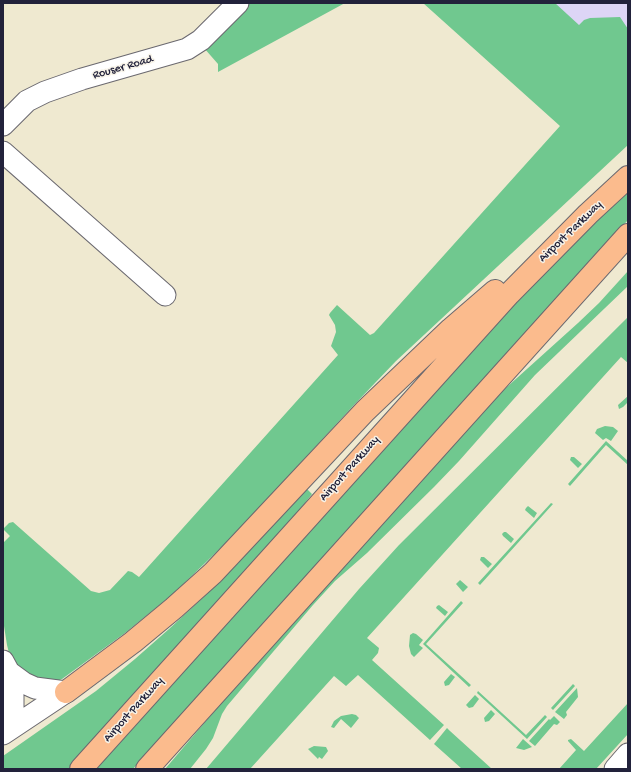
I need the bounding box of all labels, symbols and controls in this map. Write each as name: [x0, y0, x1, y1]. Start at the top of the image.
street label: Rouser Road: [91, 53, 155, 83]
street label: Airport Parkway: [536, 198, 606, 266]
street label: Airport Parkway: [317, 433, 383, 505]
street label: Airport Parkway: [101, 674, 167, 746]

